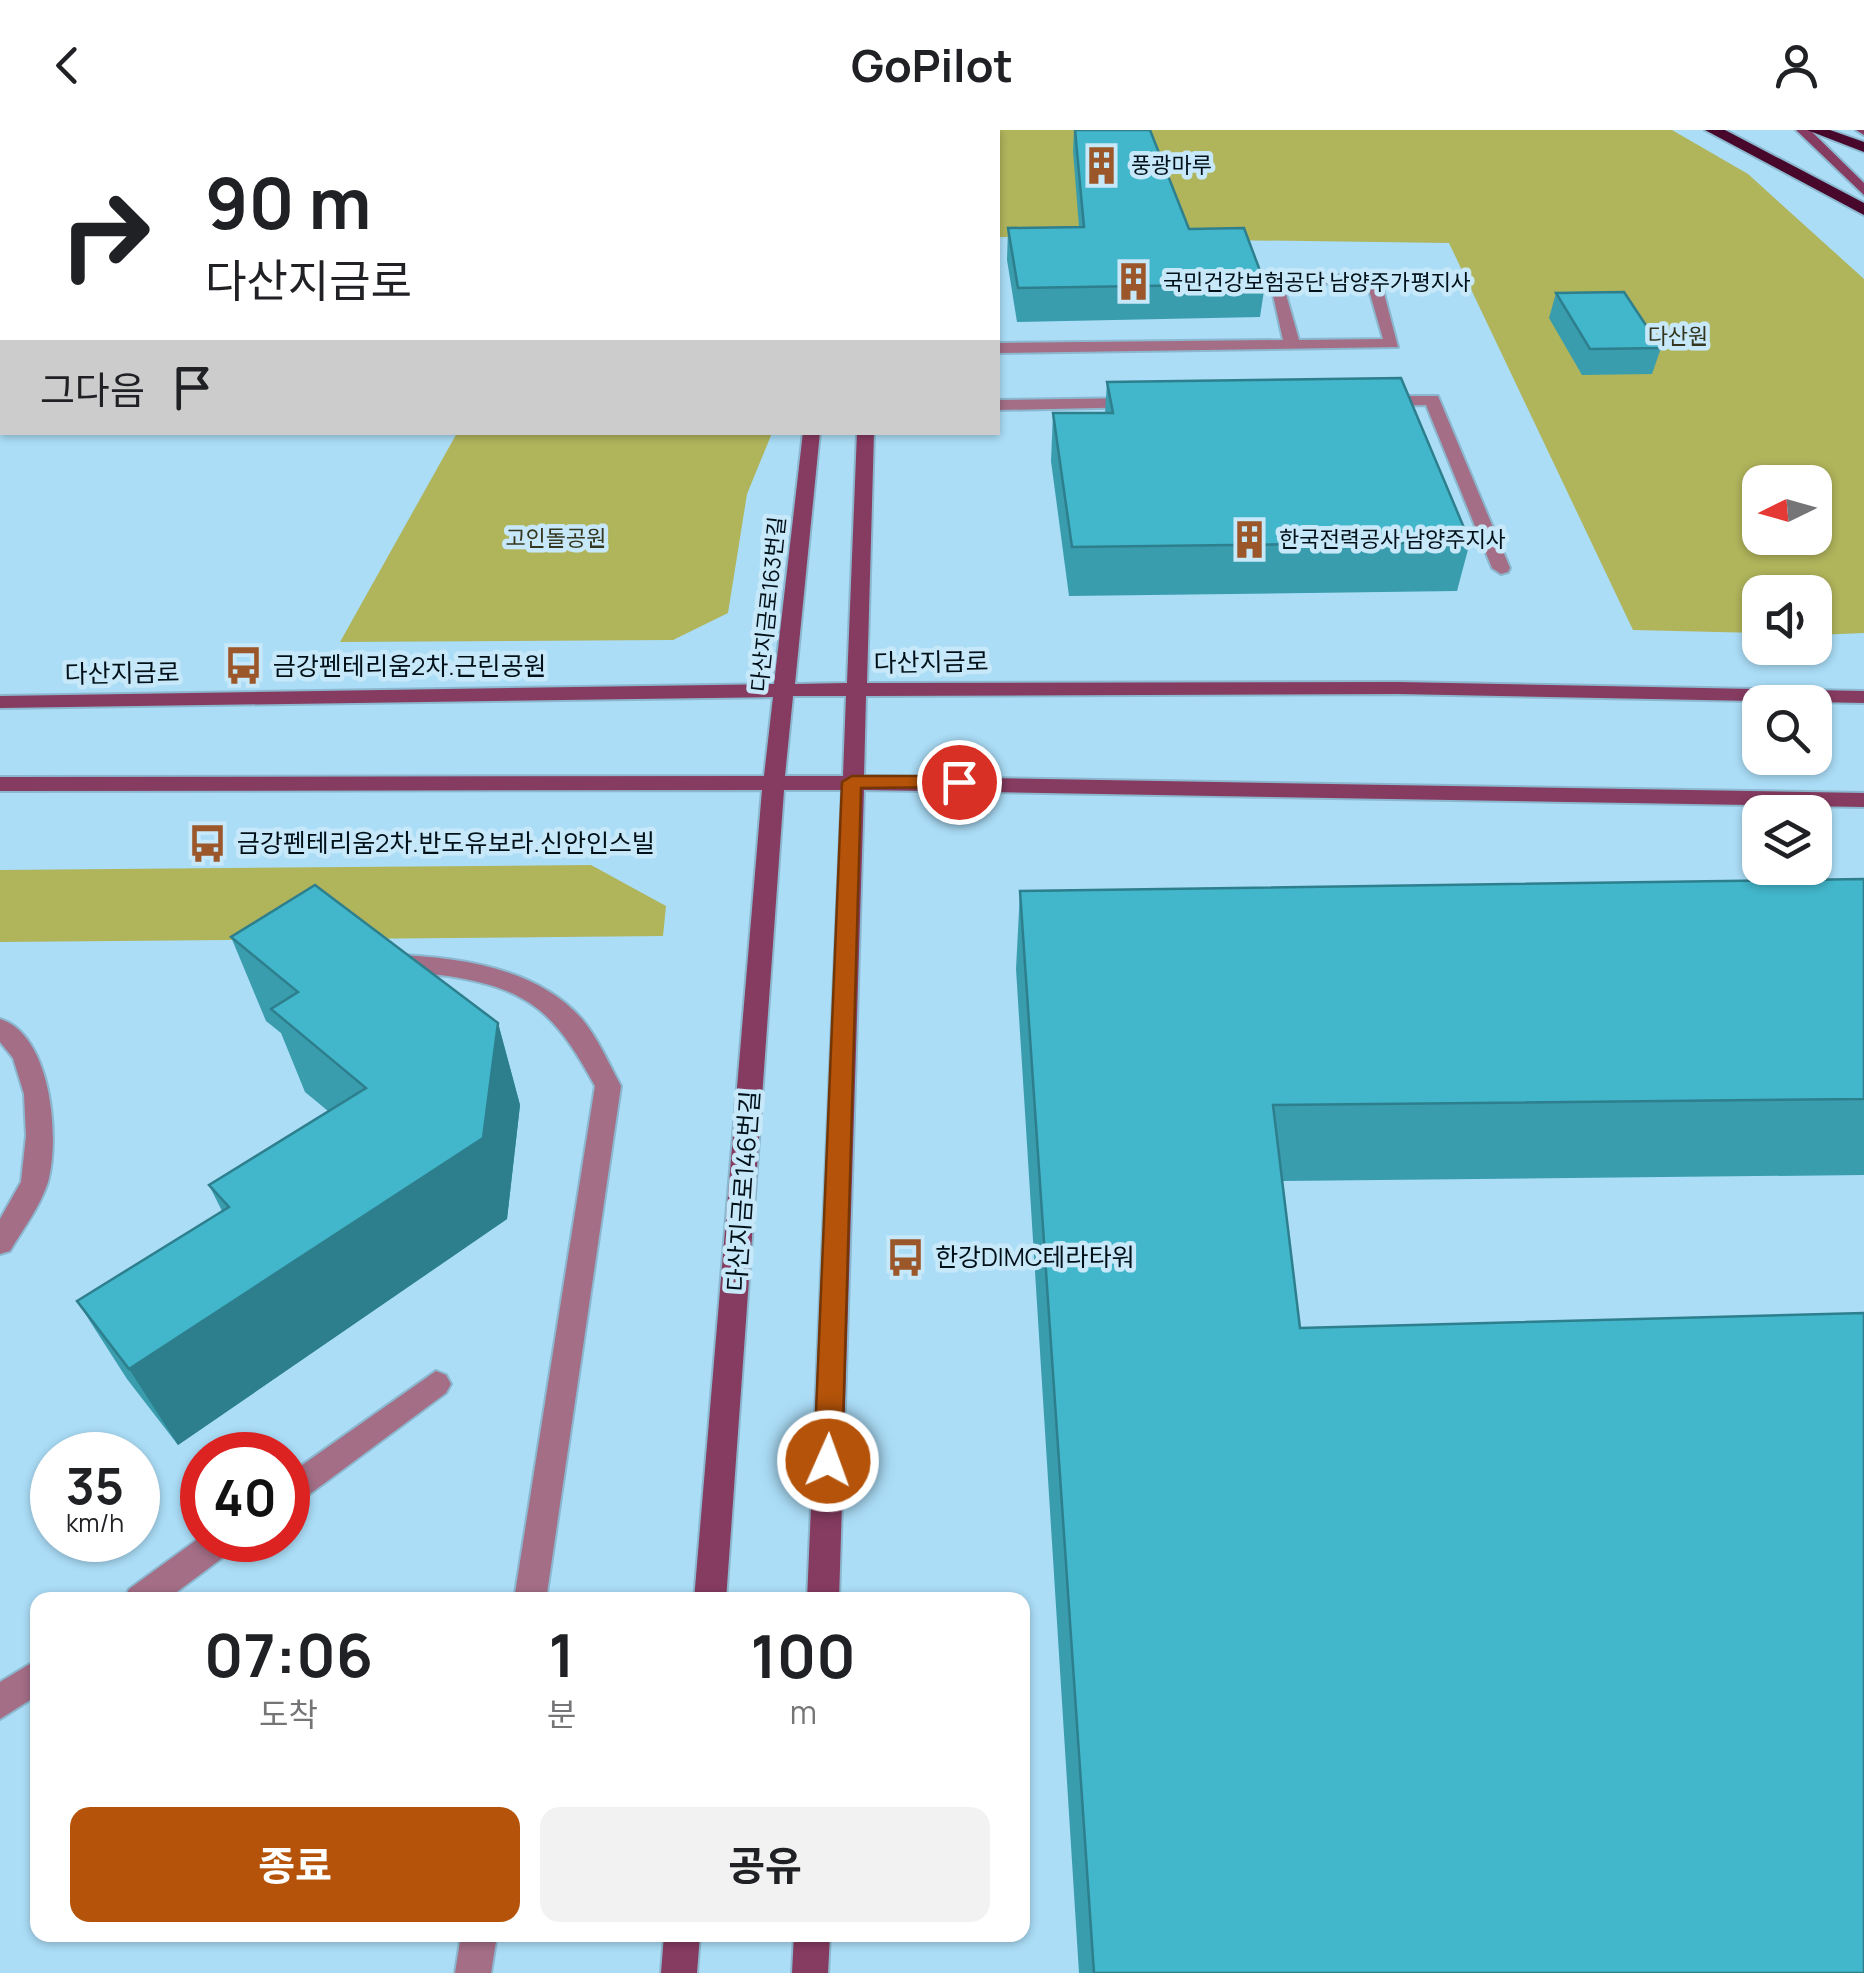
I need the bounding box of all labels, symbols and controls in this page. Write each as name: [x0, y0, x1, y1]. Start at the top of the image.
text: GoPilot: [851, 34, 1013, 96]
icon: back: [40, 38, 95, 93]
icon: person: [1769, 38, 1824, 93]
building icon: 풍광마루: [1080, 144, 1122, 186]
place label: 풍광마루: [1131, 150, 1212, 180]
text: 90 m: [205, 154, 372, 250]
icon: right: [40, 170, 170, 300]
text: 다산지금로: [205, 249, 412, 311]
building icon: 국민건강보험공단 남양주가평지사: [1112, 261, 1154, 303]
place label: 국민건강보험공단 남양주가평지사: [1163, 267, 1471, 297]
park label: 다산원: [1648, 321, 1708, 351]
icon: arrive: [165, 360, 220, 415]
text: 그다음: [40, 363, 145, 415]
north arrow: [1742, 465, 1832, 555]
map controls: [1742, 465, 1832, 885]
street label: 다산지금로163번길: [744, 515, 792, 693]
building icon: 한국전력공사 남양주지사: [1228, 518, 1270, 560]
park label: 고인돌공원: [505, 523, 607, 553]
place label: 한국전력공사 남양주지사: [1279, 524, 1506, 554]
button: sound: [1742, 575, 1832, 665]
street label: 다산지금로: [873, 643, 989, 680]
bus stop icon: 금강펜테리움2차.근린공원: [222, 645, 264, 687]
place label: 금강펜테리움2차.근린공원: [273, 648, 547, 683]
street label: 다산지금로: [64, 654, 180, 691]
button: search: [1742, 685, 1832, 775]
pin: [917, 740, 1002, 825]
icon: arrive: [932, 755, 987, 810]
button: layers: [1742, 795, 1832, 885]
bus stop icon: 금강펜테리움2차.반도유보라.신안인스빌: [186, 822, 228, 864]
place label: 금강펜테리움2차.반도유보라.신안인스빌: [237, 825, 655, 860]
street label: 다산지금로146번길: [718, 1089, 767, 1292]
bus stop icon: 한강DIMC테라타워: [884, 1236, 926, 1278]
place label: 한강DIMC테라타워: [935, 1239, 1135, 1274]
position arrow: [776, 1409, 880, 1513]
speed limit sign: 40: [180, 1432, 310, 1562]
text: 35: [66, 1451, 124, 1519]
text: km/h: [66, 1505, 124, 1540]
text: 07:06: [204, 1613, 373, 1695]
text: 1: [549, 1613, 575, 1695]
text: 100: [751, 1614, 856, 1696]
text: m: [790, 1690, 817, 1734]
text: 도착: [259, 1692, 318, 1736]
text: 분: [547, 1692, 576, 1736]
button: 종료: [70, 1807, 520, 1922]
button: 공유: [540, 1807, 990, 1922]

